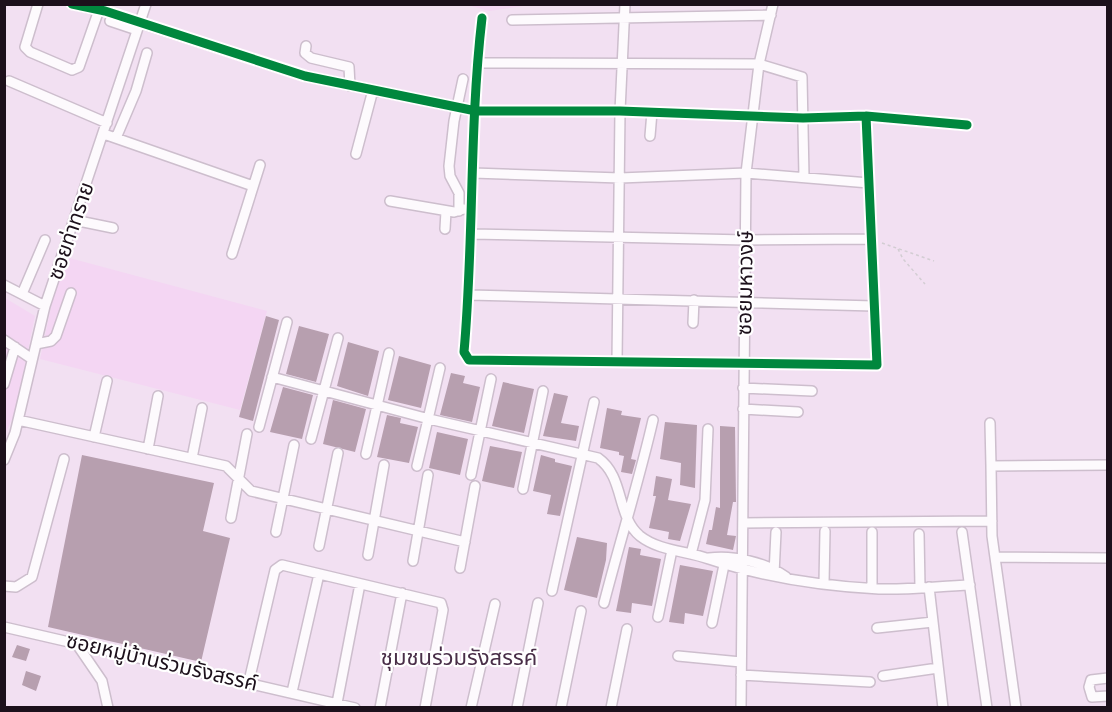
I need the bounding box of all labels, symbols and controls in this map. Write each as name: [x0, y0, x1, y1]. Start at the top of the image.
street label: ซอยท่าทราย: [40, 178, 102, 284]
street label: ซอยมหาวงษ์: [729, 230, 761, 336]
street label: ซอยหมู่บ้านร่วมรังสรรค์: [63, 625, 261, 699]
district label: ชุมชนร่วมรังสรรค์: [381, 642, 537, 674]

